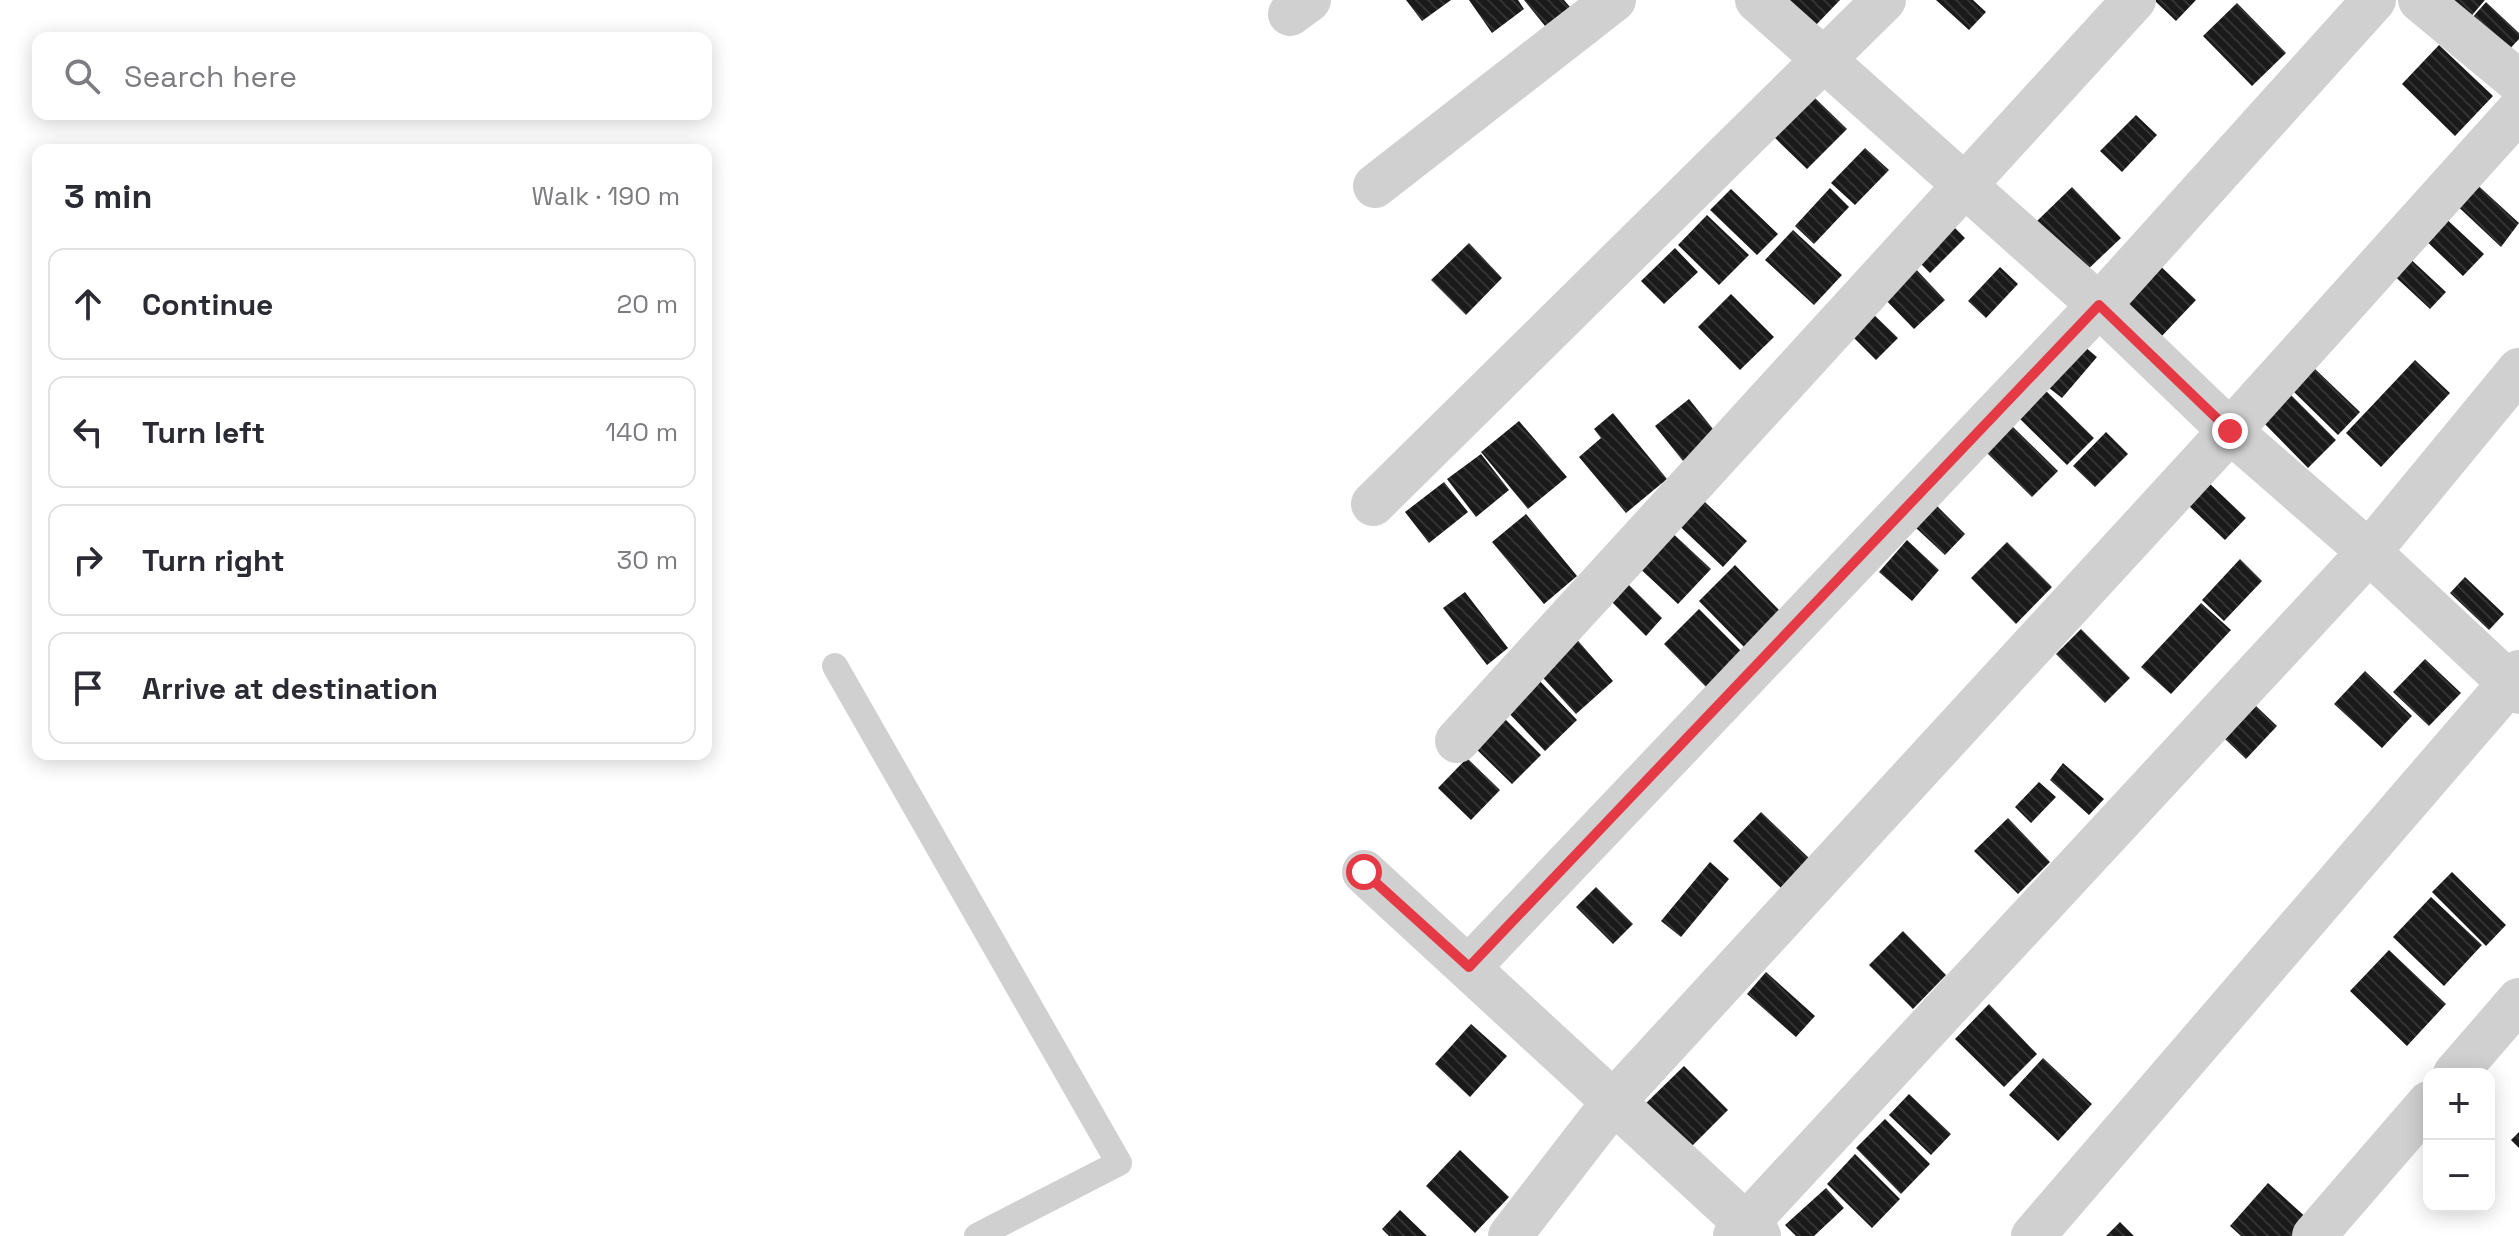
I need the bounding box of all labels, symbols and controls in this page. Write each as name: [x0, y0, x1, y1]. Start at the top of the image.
search box: [32, 32, 712, 120]
icon: search: [60, 54, 104, 98]
text: Search here: [124, 57, 297, 96]
text: 3 min: [64, 175, 152, 218]
text: Walk · 190 m: [531, 179, 680, 213]
icon: ahead: [66, 282, 110, 326]
text: Continue: [142, 285, 273, 324]
text: 20 m: [617, 287, 678, 321]
icon: left: [66, 410, 110, 454]
text: Turn left: [142, 413, 265, 452]
route end: [2212, 413, 2248, 449]
text: 140 m: [605, 415, 678, 449]
icon: right: [66, 538, 110, 582]
text: Turn right: [142, 541, 285, 580]
text: 30 m: [617, 543, 678, 577]
icon: arrive: [66, 666, 110, 710]
text: Arrive at destination: [142, 669, 438, 708]
route start: [1346, 854, 1382, 890]
map controls: [2423, 1068, 2495, 1212]
button: +: [2423, 1068, 2495, 1140]
button: −: [2423, 1140, 2495, 1212]

